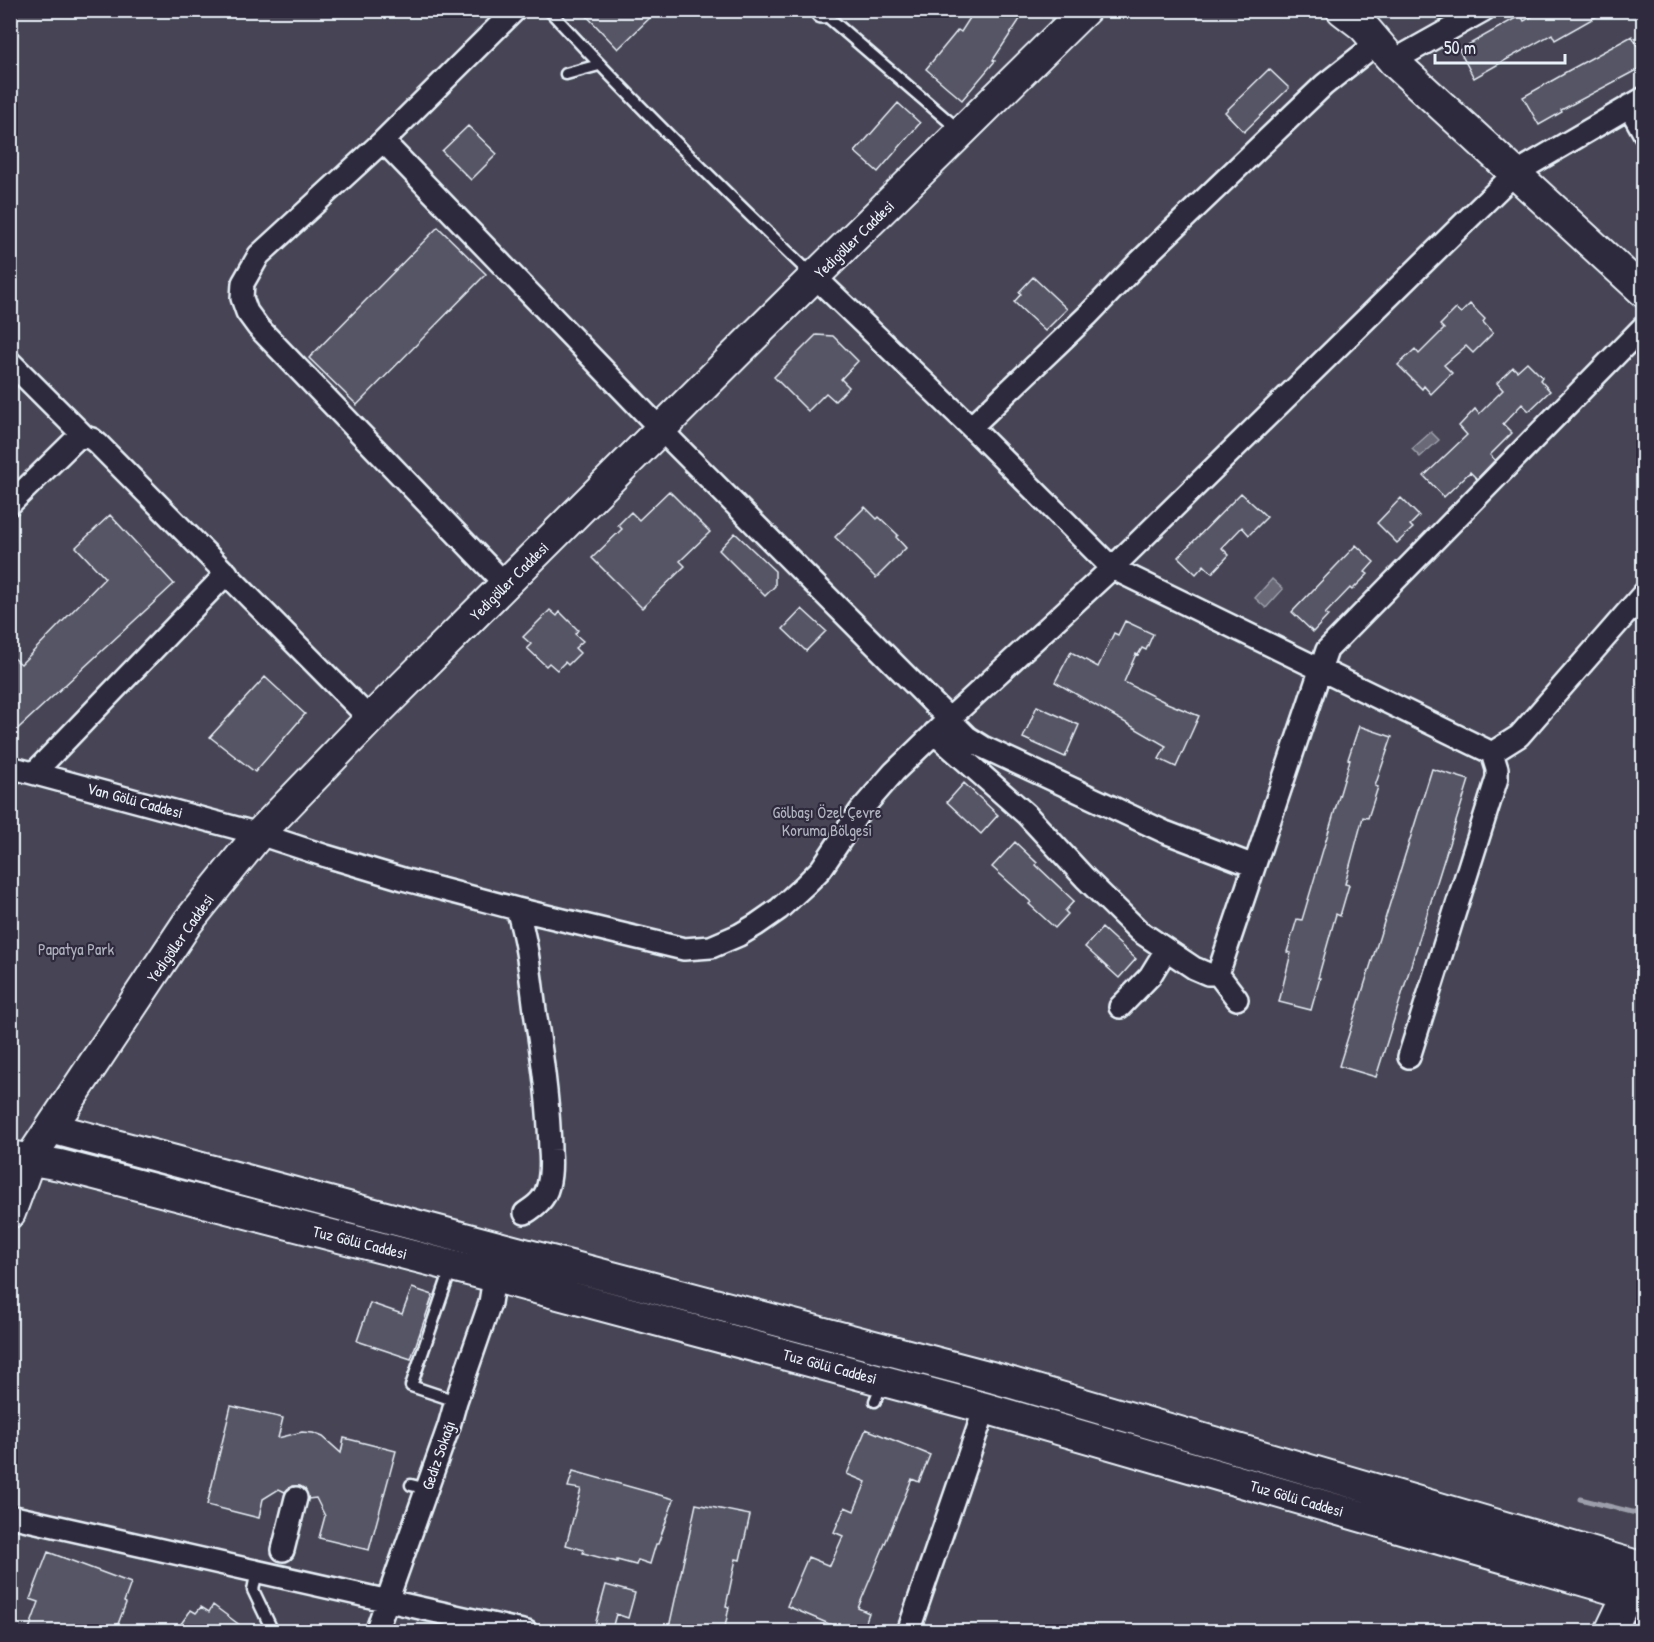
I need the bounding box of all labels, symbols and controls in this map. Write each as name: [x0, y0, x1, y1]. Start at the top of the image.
scale bar: [1435, 27, 1566, 65]
text: 50 m: [1444, 35, 1476, 60]
street label: Yedigöller Caddesi: [809, 195, 899, 283]
street label: Yedigöller Caddesi: [465, 537, 553, 625]
street label: Van Gölü Caddesi: [85, 777, 185, 823]
park label: Gölbaşı Özel Çevre Koruma Bölgesi: [773, 801, 882, 841]
street label: Yedigöller Caddesi: [141, 889, 219, 987]
park label: Papatya Park: [38, 938, 114, 960]
street label: Tuz Gölü Caddesi: [311, 1220, 409, 1264]
street label: Tuz Gölü Caddesi: [781, 1343, 879, 1389]
street label: Gediz Sokağı: [416, 1417, 460, 1493]
street label: Tuz Gölü Caddesi: [1248, 1474, 1346, 1522]

